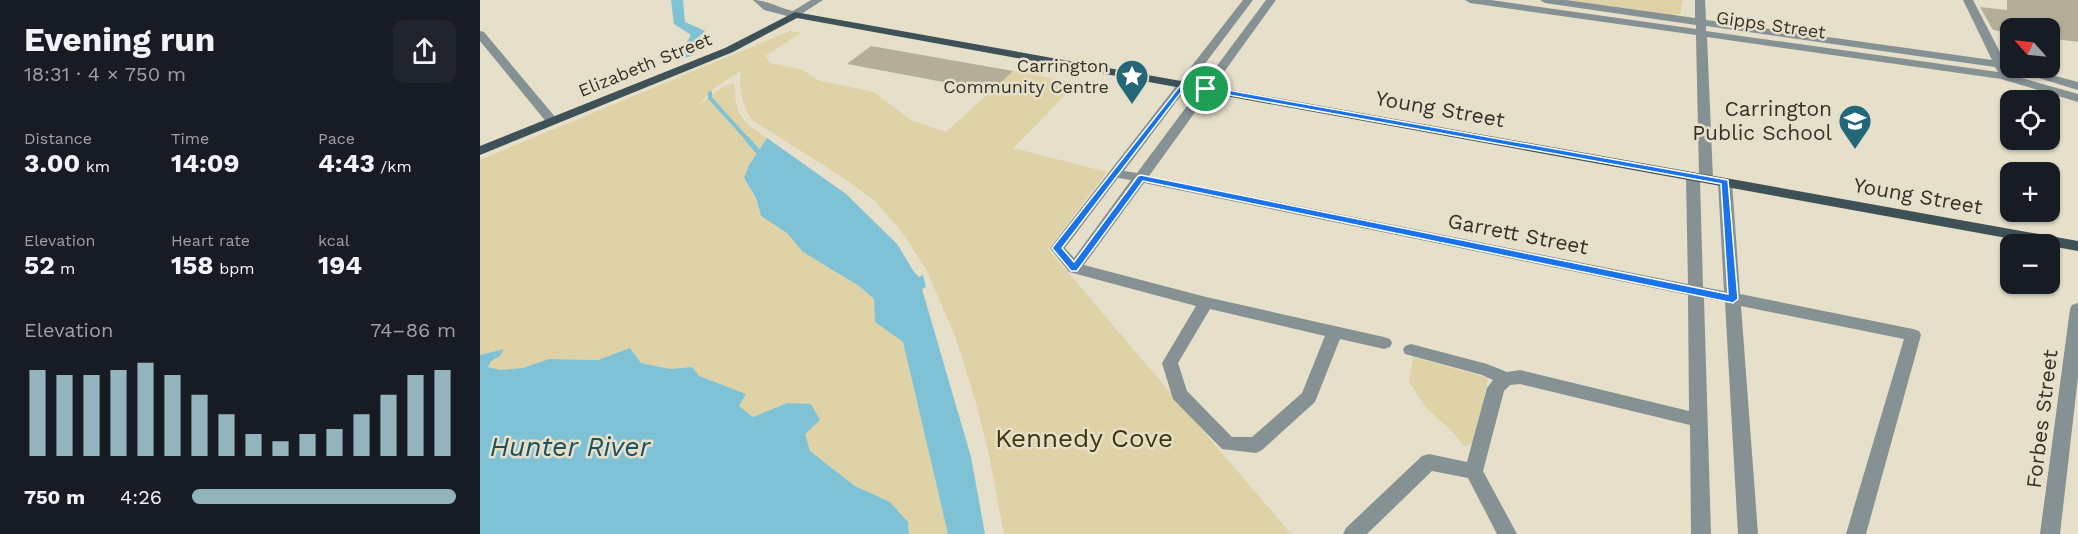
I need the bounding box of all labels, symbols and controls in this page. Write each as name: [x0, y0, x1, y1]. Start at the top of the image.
street label: Gipps Street: [1715, 6, 1828, 43]
north arrow: [2000, 18, 2060, 78]
map controls: [2000, 18, 2060, 294]
text: Evening run: [24, 20, 215, 59]
button: share: [393, 20, 456, 83]
street label: Elizabeth Street: [575, 28, 715, 101]
place label: Carrington Community Centre: [943, 55, 1109, 97]
place icon: Carrington Community Centre: [1114, 58, 1150, 105]
text: 18:31 · 4 × 750 m: [24, 62, 186, 86]
pin: [1180, 63, 1231, 114]
icon: arrive: [1189, 72, 1222, 105]
street label: Young Street: [1374, 85, 1507, 132]
button: locate: [2000, 90, 2060, 150]
place label: Carrington Public School: [1692, 96, 1833, 145]
school or university icon: Carrington Public School: [1837, 103, 1873, 150]
text: Distance: [24, 129, 92, 148]
text: Time: [171, 129, 209, 148]
text: Pace: [318, 129, 355, 148]
text: 3.00: [24, 148, 80, 178]
text: 14:09: [171, 148, 240, 178]
text: 4:43: [318, 148, 375, 178]
text: km: [80, 157, 110, 176]
text: /km: [375, 157, 412, 176]
button: +: [2000, 162, 2060, 222]
street label: Young Street: [1852, 172, 1985, 219]
street label: Garrett Street: [1446, 208, 1591, 259]
text: Elevation: [24, 231, 95, 250]
text: Heart rate: [171, 231, 250, 250]
text: kcal: [318, 231, 350, 250]
button: −: [2000, 234, 2060, 294]
text: 52: [24, 250, 55, 280]
text: 158: [171, 250, 214, 280]
text: 194: [318, 250, 362, 280]
text: m: [55, 259, 75, 278]
text: bpm: [214, 259, 254, 278]
text: Elevation: [24, 318, 113, 342]
text: 74–86 m: [370, 318, 456, 342]
street label: Forbes Street: [2021, 348, 2062, 490]
park label: Kennedy Cove: [995, 423, 1173, 453]
water label: Hunter River: [490, 431, 652, 463]
text: 750 m: [24, 485, 85, 509]
text: 4:26: [120, 485, 162, 509]

